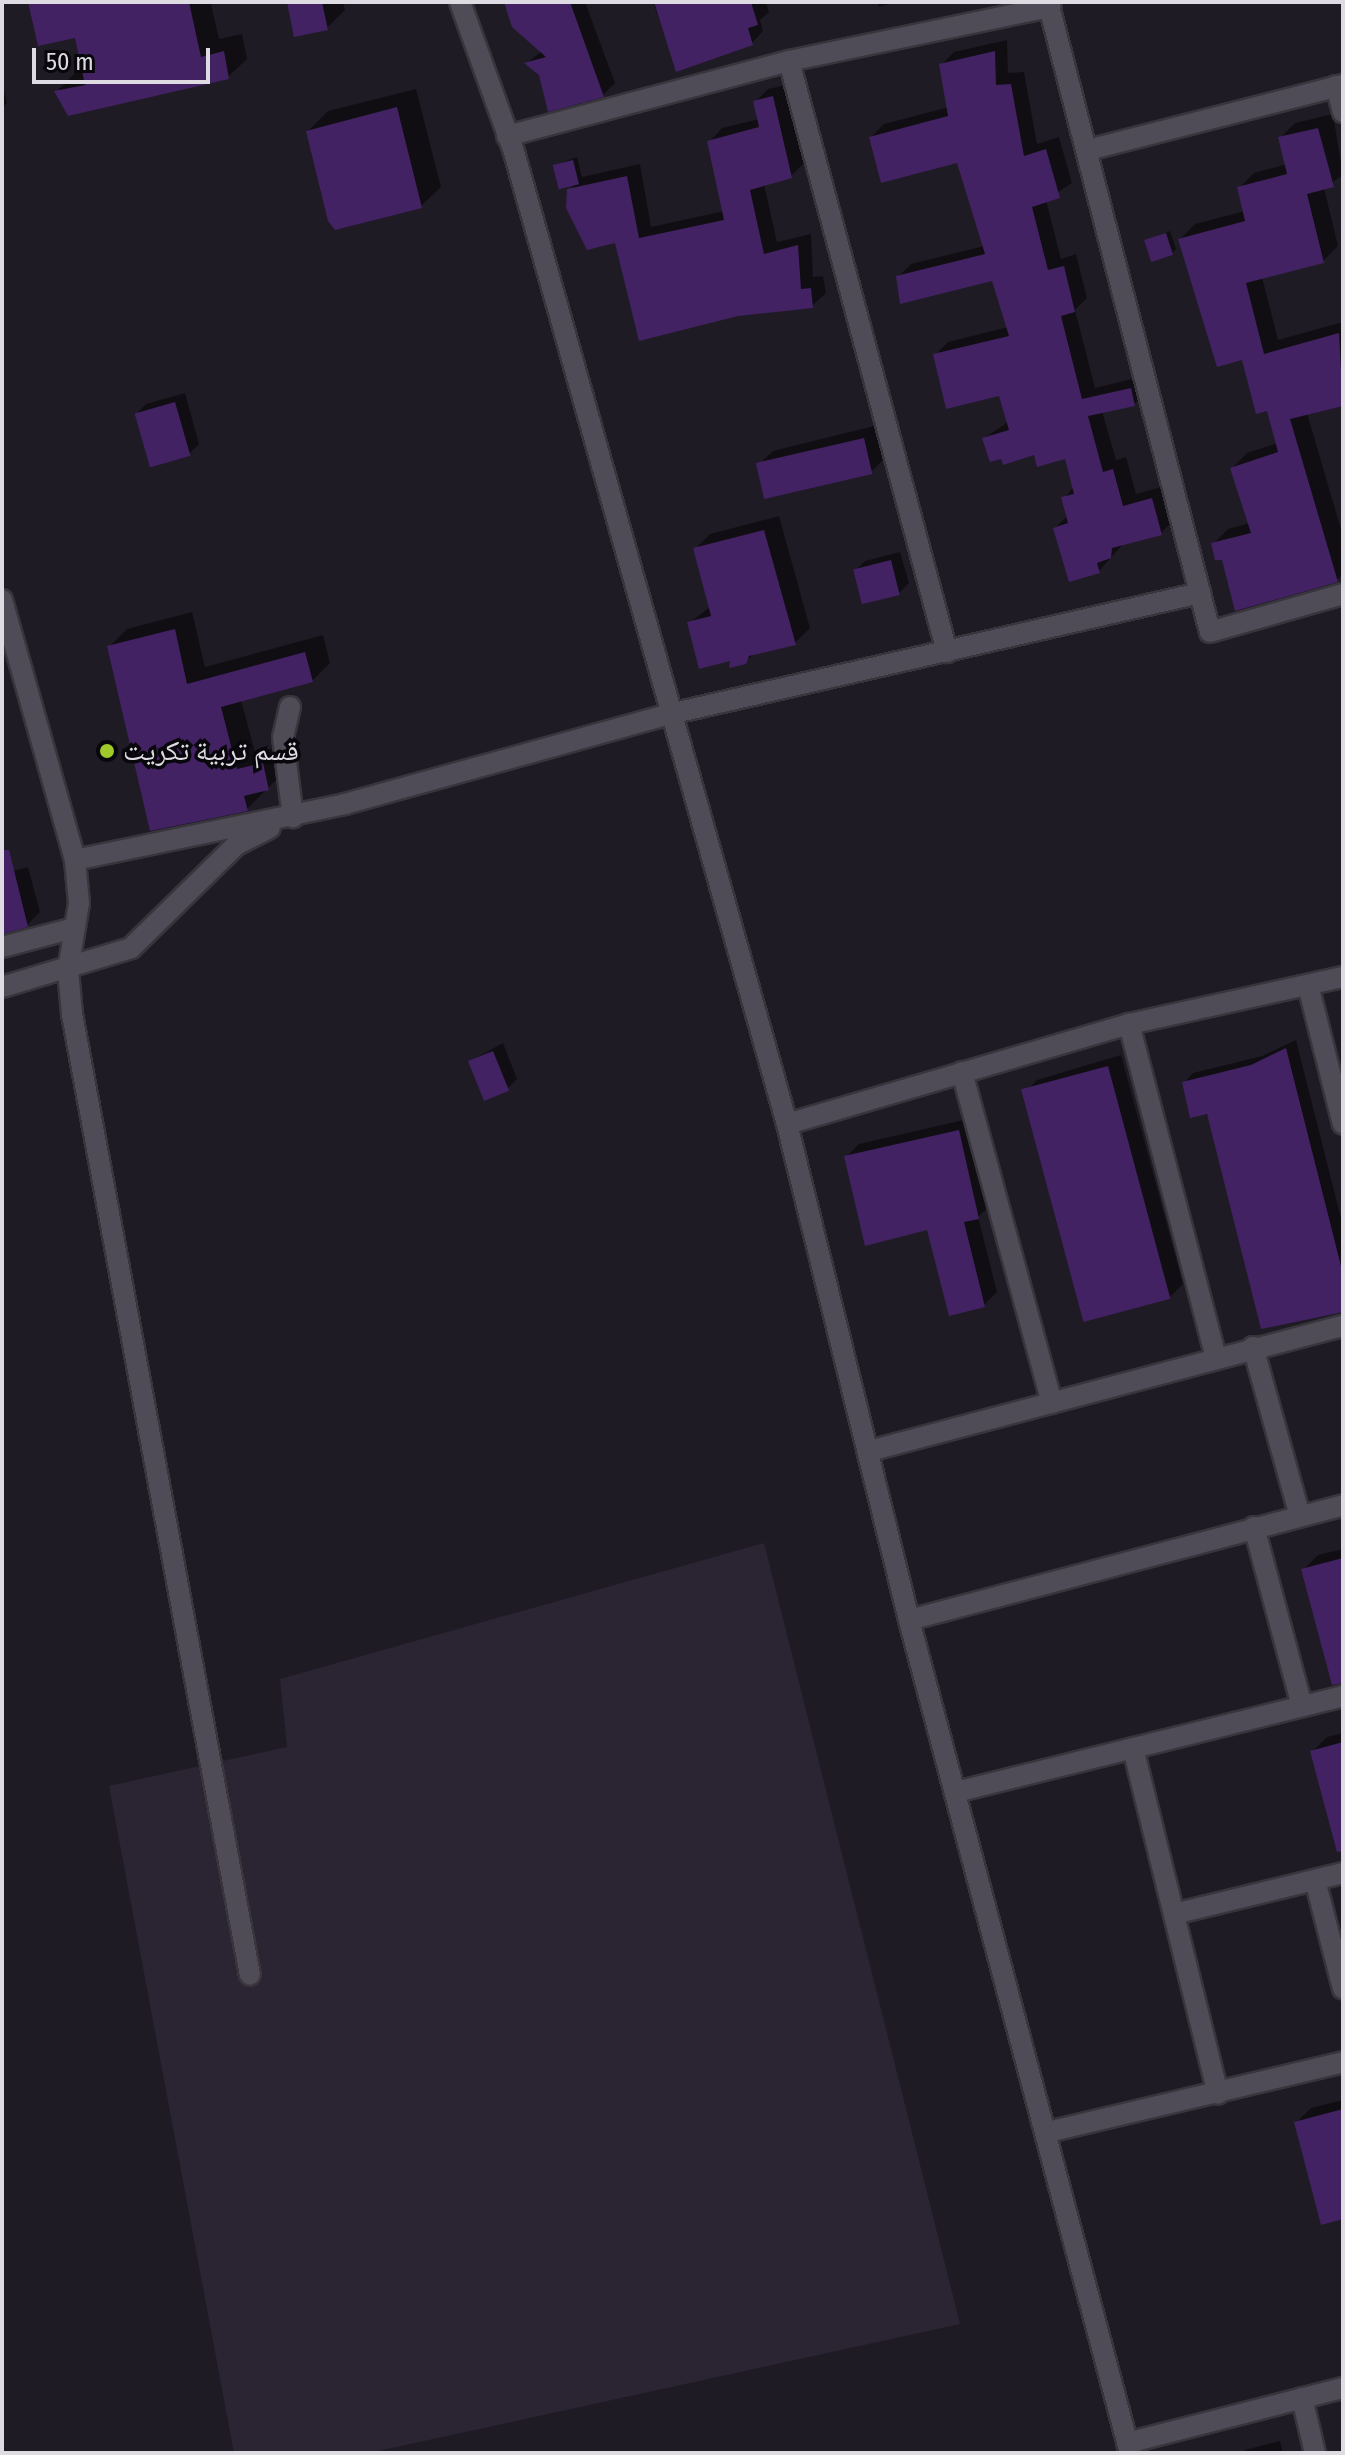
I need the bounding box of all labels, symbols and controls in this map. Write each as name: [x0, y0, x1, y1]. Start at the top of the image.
scale bar: [36, 32, 214, 82]
text: 50 m: [46, 48, 94, 76]
place label: قسم تربية تكريت: [123, 734, 299, 768]
marker: قسم تربية تكريت: [98, 742, 116, 760]

